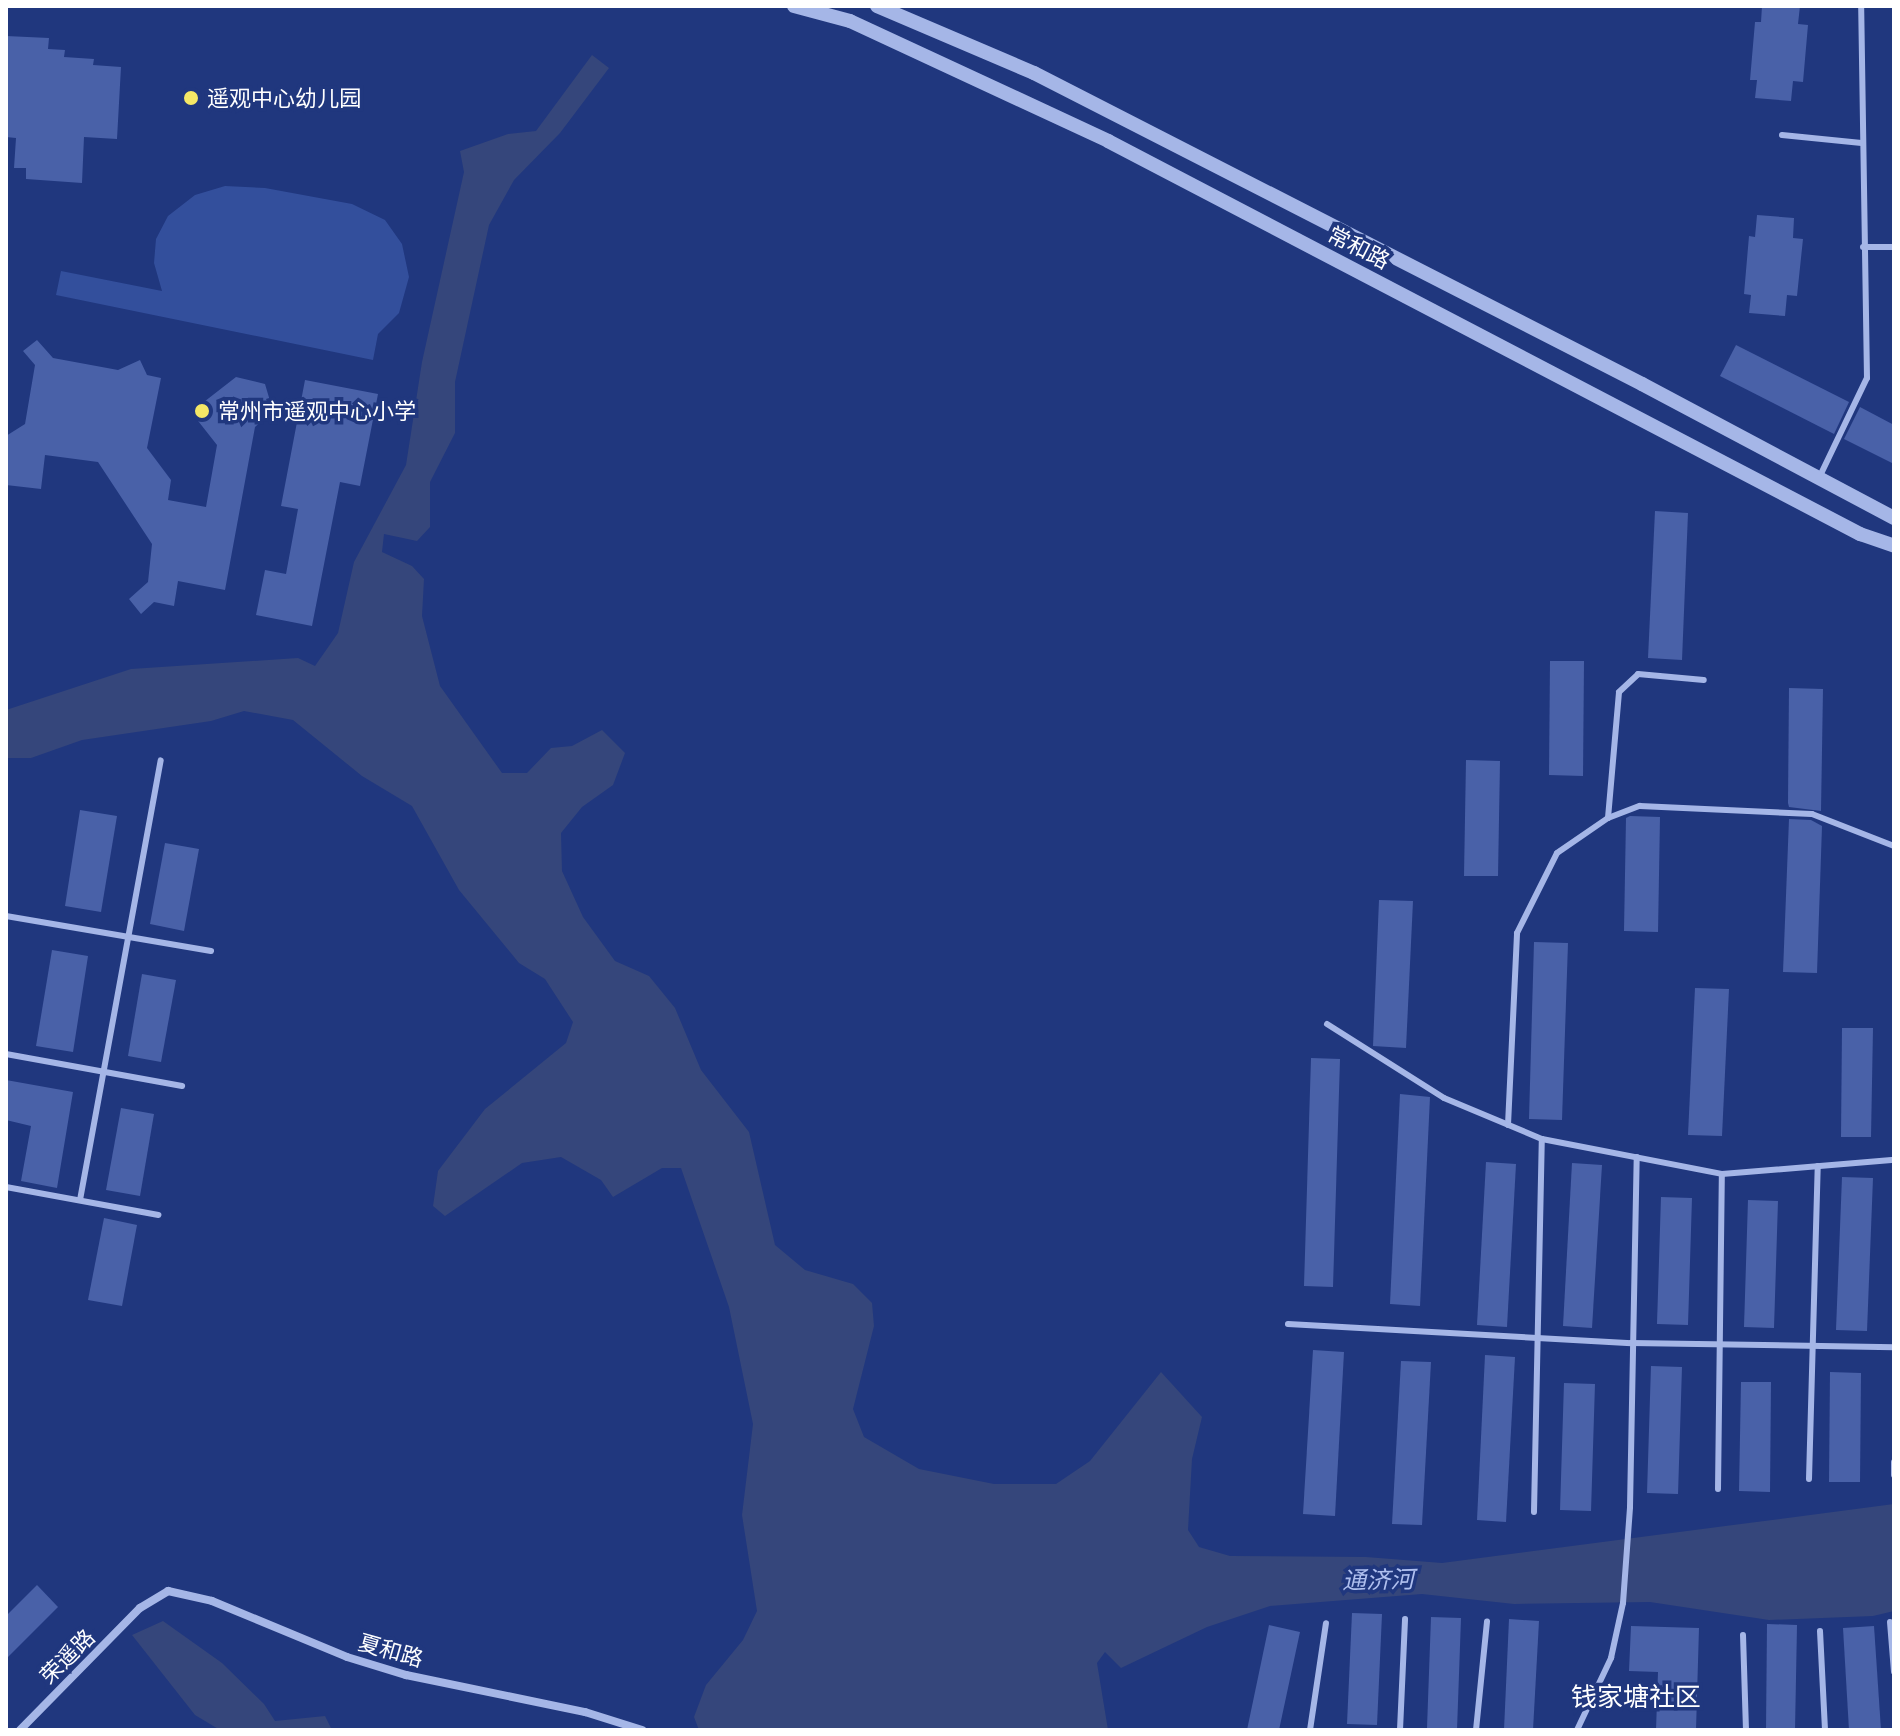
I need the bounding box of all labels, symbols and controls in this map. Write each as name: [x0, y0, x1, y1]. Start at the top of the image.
place label: 遥观中心幼儿园: [207, 85, 361, 111]
marker: 遥观中心幼儿园: [182, 89, 200, 107]
street label: 常和路: [1324, 220, 1394, 274]
place label: 常州市遥观中心小学: [218, 398, 416, 424]
marker: 常州市遥观中心小学: [193, 402, 211, 420]
water label: 通济河: [1342, 1564, 1414, 1594]
street label: 荣遥路: [34, 1623, 100, 1689]
street label: 夏和路: [356, 1628, 426, 1672]
district label: 钱家塘社区: [1571, 1680, 1701, 1712]

